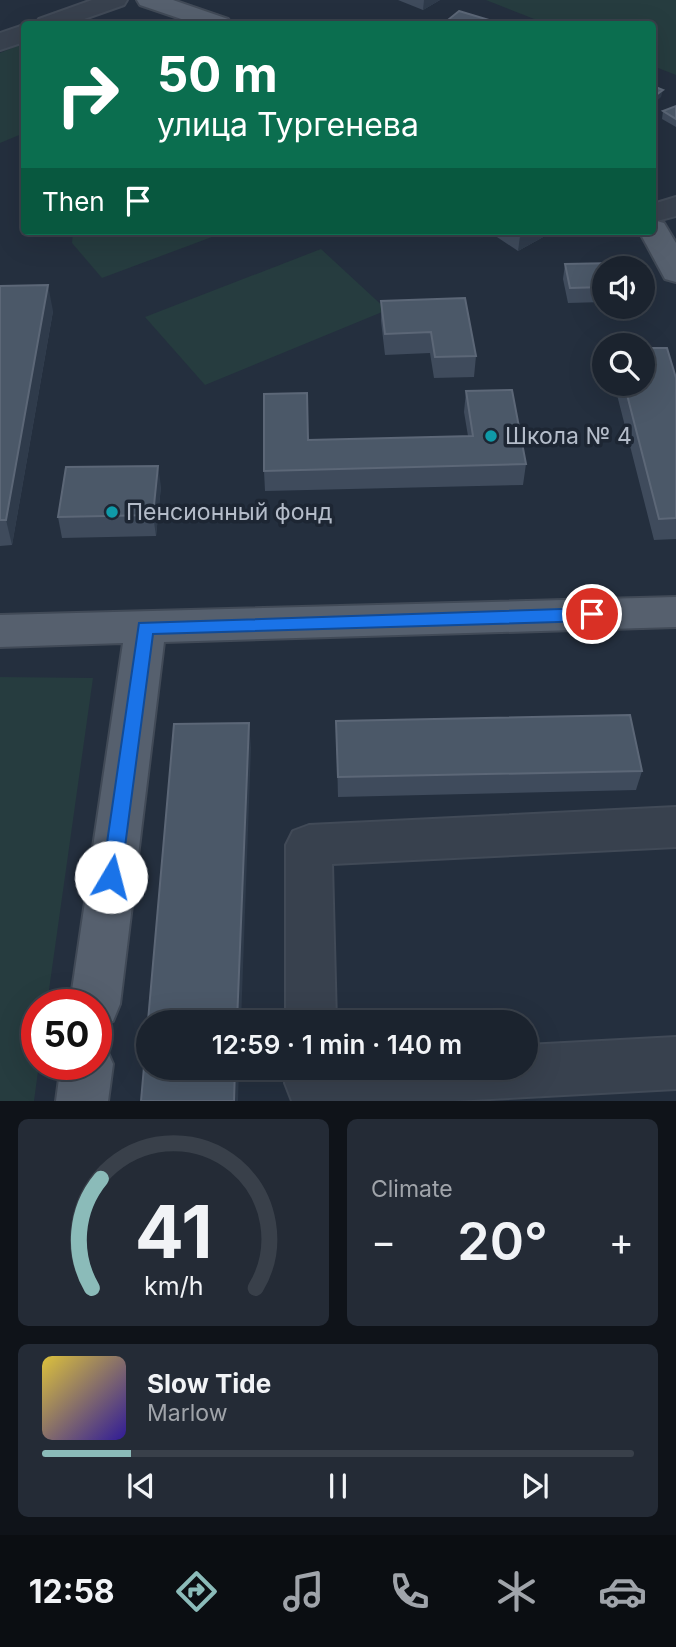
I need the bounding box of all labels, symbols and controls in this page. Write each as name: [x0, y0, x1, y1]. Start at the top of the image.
text: 50 m: [157, 45, 278, 104]
icon: right: [42, 49, 133, 140]
text: улица Тургенева: [157, 105, 419, 144]
icon: arrive: [119, 182, 157, 220]
text: Then: [42, 186, 105, 217]
map controls: [592, 256, 655, 396]
button: sound: [592, 256, 655, 319]
button: search: [592, 333, 655, 396]
place label: Школа № 4: [505, 422, 632, 450]
marker: Школа № 4: [483, 428, 499, 444]
place label: Пенсионный фонд: [126, 498, 333, 526]
marker: Пенсионный фонд: [104, 504, 120, 520]
pin: [562, 584, 622, 644]
icon: arrive: [573, 595, 611, 633]
position arrow: [74, 840, 148, 914]
speed limit sign: 50: [21, 989, 112, 1080]
text: 12:59 · 1 min · 140 m: [212, 1029, 462, 1060]
text: Climate: [371, 1175, 453, 1203]
text: 41: [135, 1188, 212, 1277]
text: 20°: [457, 1210, 548, 1273]
text: −: [371, 1218, 396, 1264]
text: +: [609, 1218, 634, 1264]
text: km/h: [144, 1271, 203, 1301]
text: Slow Tide: [147, 1368, 271, 1399]
text: Marlow: [147, 1399, 227, 1427]
icon: previous: [122, 1467, 160, 1505]
icon: pause: [319, 1467, 357, 1505]
icon: next: [516, 1467, 554, 1505]
icon: directions: [172, 1567, 221, 1616]
icon: music: [279, 1567, 328, 1616]
icon: phone: [385, 1567, 434, 1616]
icon: climate: [492, 1567, 541, 1616]
icon: car: [598, 1567, 647, 1616]
text: 12:58: [29, 1572, 115, 1611]

